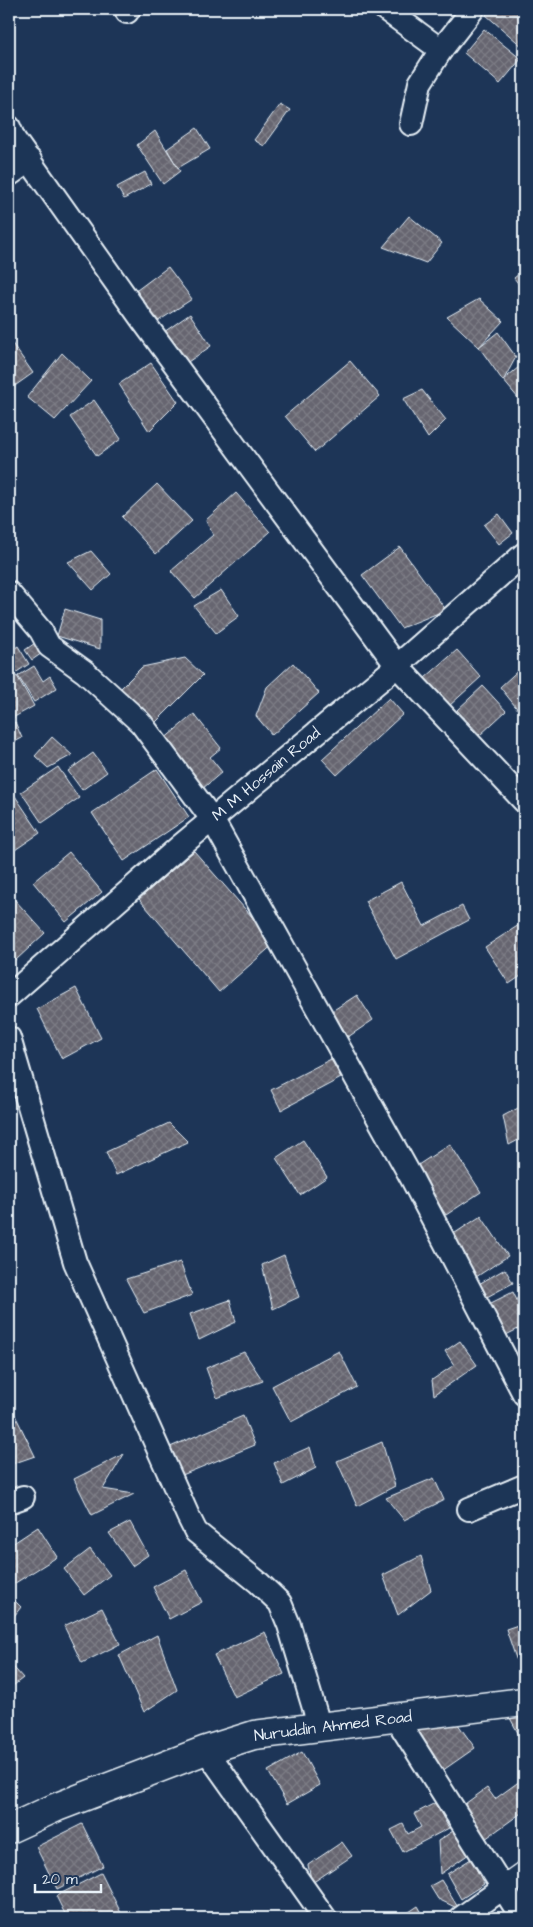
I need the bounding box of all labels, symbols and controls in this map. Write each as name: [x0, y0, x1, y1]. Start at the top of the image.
street label: M M Hossain Road: [207, 722, 325, 826]
street label: Nuruddin Ahmed Road: [253, 1705, 413, 1747]
scale bar: [35, 1862, 101, 1894]
text: 20 m: [42, 1869, 78, 1890]

